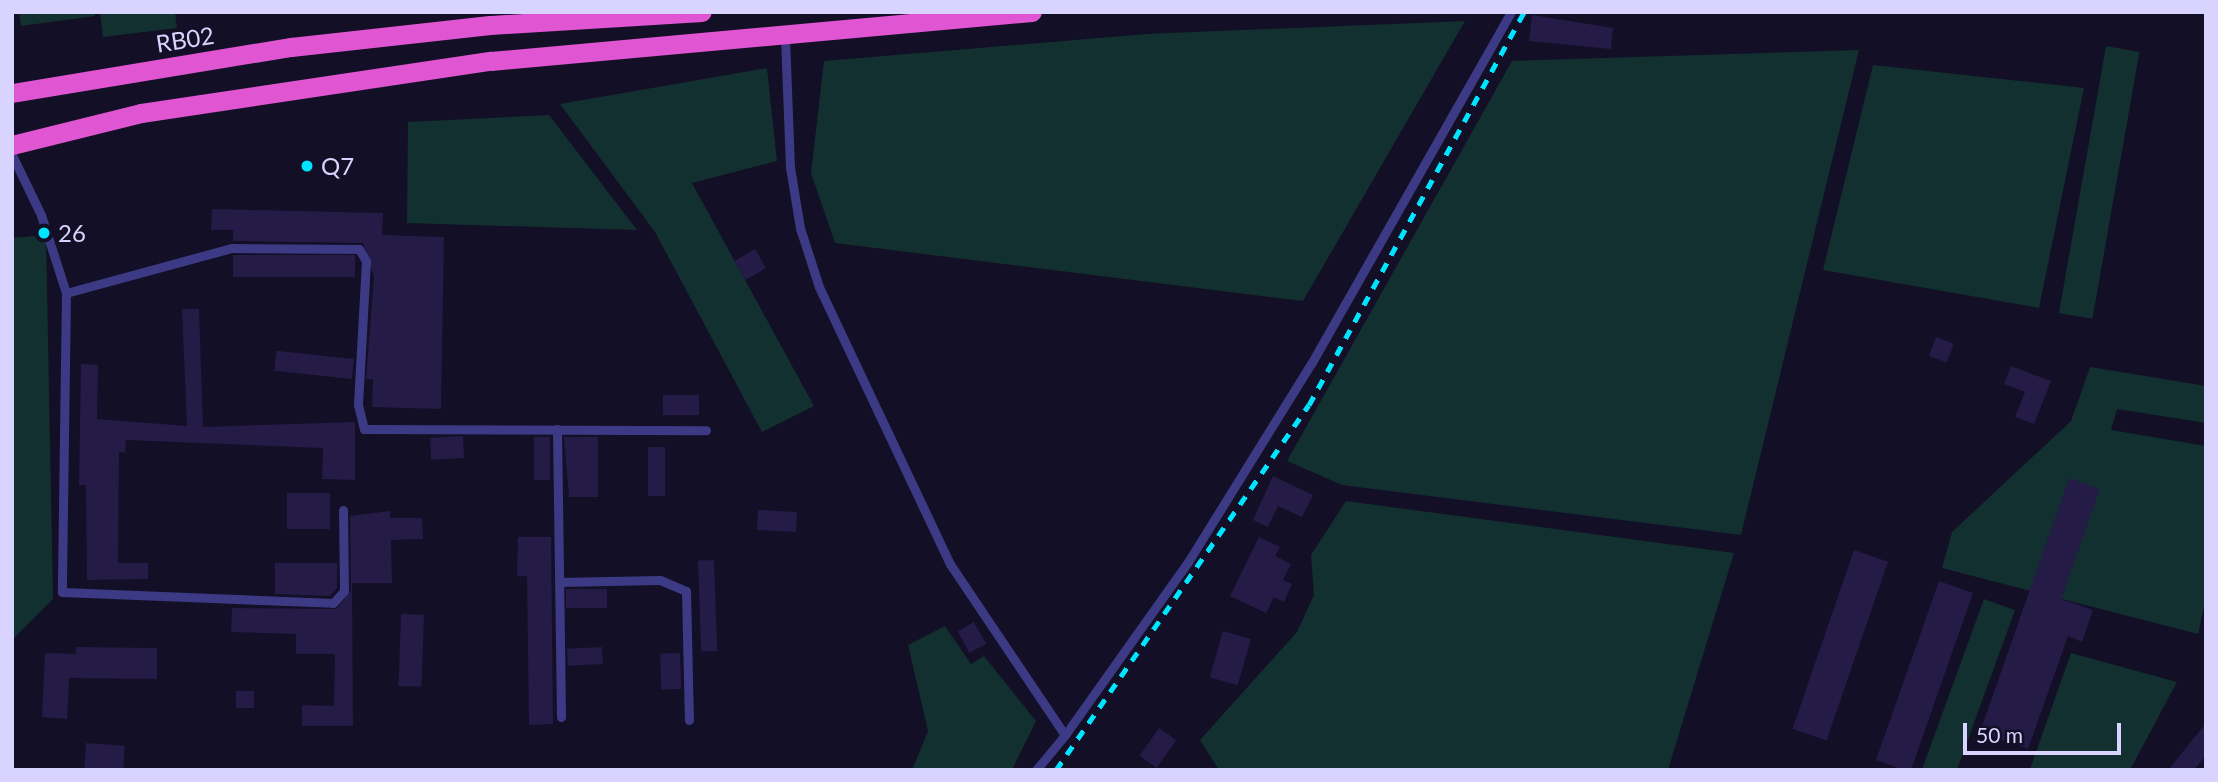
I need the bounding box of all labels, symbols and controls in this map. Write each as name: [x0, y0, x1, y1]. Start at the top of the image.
street label: RB02: [154, 20, 216, 58]
place label: Q7: [321, 152, 354, 180]
marker: Q7: [299, 158, 315, 174]
place label: 26: [58, 219, 86, 247]
marker: 26: [36, 225, 52, 241]
scale bar: [1966, 708, 2124, 752]
text: 50 m: [1976, 722, 2023, 747]

